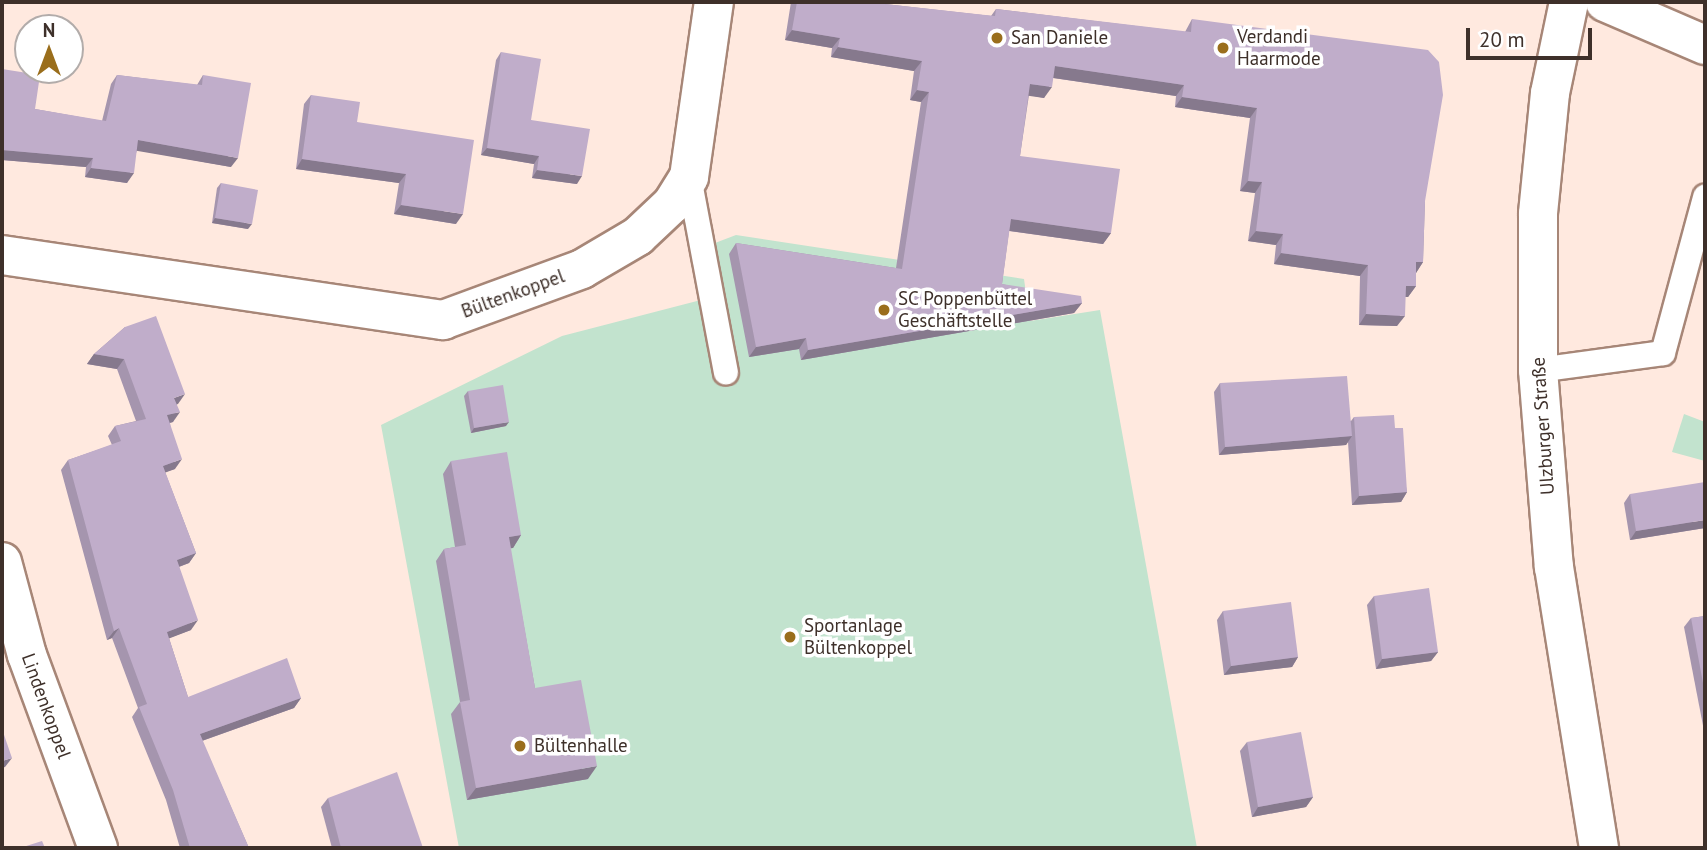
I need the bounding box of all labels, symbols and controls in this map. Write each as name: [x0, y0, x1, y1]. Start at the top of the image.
north arrow: [14, 14, 84, 84]
scale bar: [1469, 14, 1595, 58]
text: N: [43, 18, 55, 42]
place label: Verdandi Haarmode: [1237, 26, 1321, 70]
text: 20 m: [1479, 26, 1525, 53]
place label: San Daniele: [1011, 27, 1108, 49]
marker: San Daniele: [989, 30, 1005, 46]
marker: Verdandi Haarmode: [1215, 40, 1231, 56]
street label: Bültenkoppel: [458, 265, 568, 323]
place label: SC Poppenbüttel Geschäftstelle: [898, 288, 1033, 332]
marker: SC Poppenbüttel Geschäftstelle: [876, 302, 892, 318]
street label: Ulzburger Straße: [1527, 356, 1559, 496]
place label: Sportanlage Bültenkoppel: [804, 615, 912, 659]
marker: Sportanlage Bültenkoppel: [782, 629, 798, 645]
street label: Lindenkoppel: [16, 650, 76, 762]
place label: Bültenhalle: [534, 735, 628, 757]
marker: Bültenhalle: [512, 738, 528, 754]

